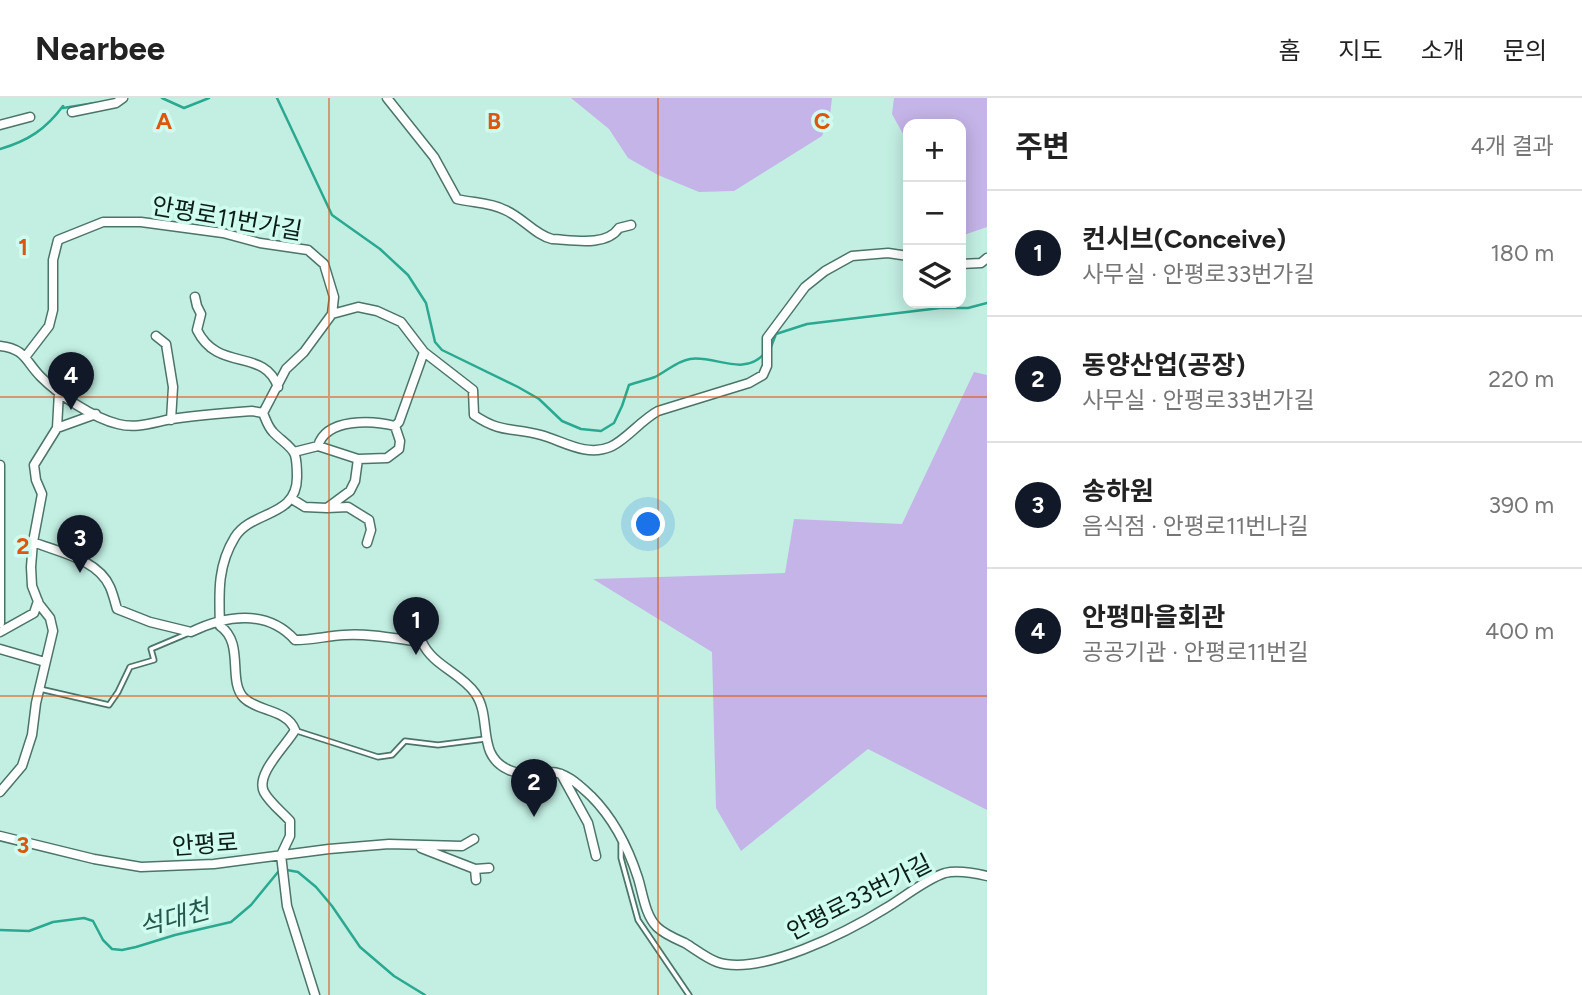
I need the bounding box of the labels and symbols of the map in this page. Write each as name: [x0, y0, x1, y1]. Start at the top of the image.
text: A: [156, 107, 173, 135]
text: B: [487, 107, 501, 135]
text: C: [814, 107, 831, 135]
street label: 안평로11번가길: [149, 190, 305, 246]
text: 1: [18, 233, 28, 261]
pin: 4: [48, 352, 94, 410]
your location: [631, 507, 665, 541]
pin: 3: [57, 515, 103, 573]
text: 2: [16, 532, 30, 560]
pin: 1: [393, 597, 439, 655]
pin: 2: [511, 759, 557, 817]
street label: 안평로: [171, 827, 239, 861]
text: 3: [17, 831, 29, 859]
street label: 안평로33번가길: [782, 848, 936, 946]
water label: 석대천: [135, 892, 216, 943]

